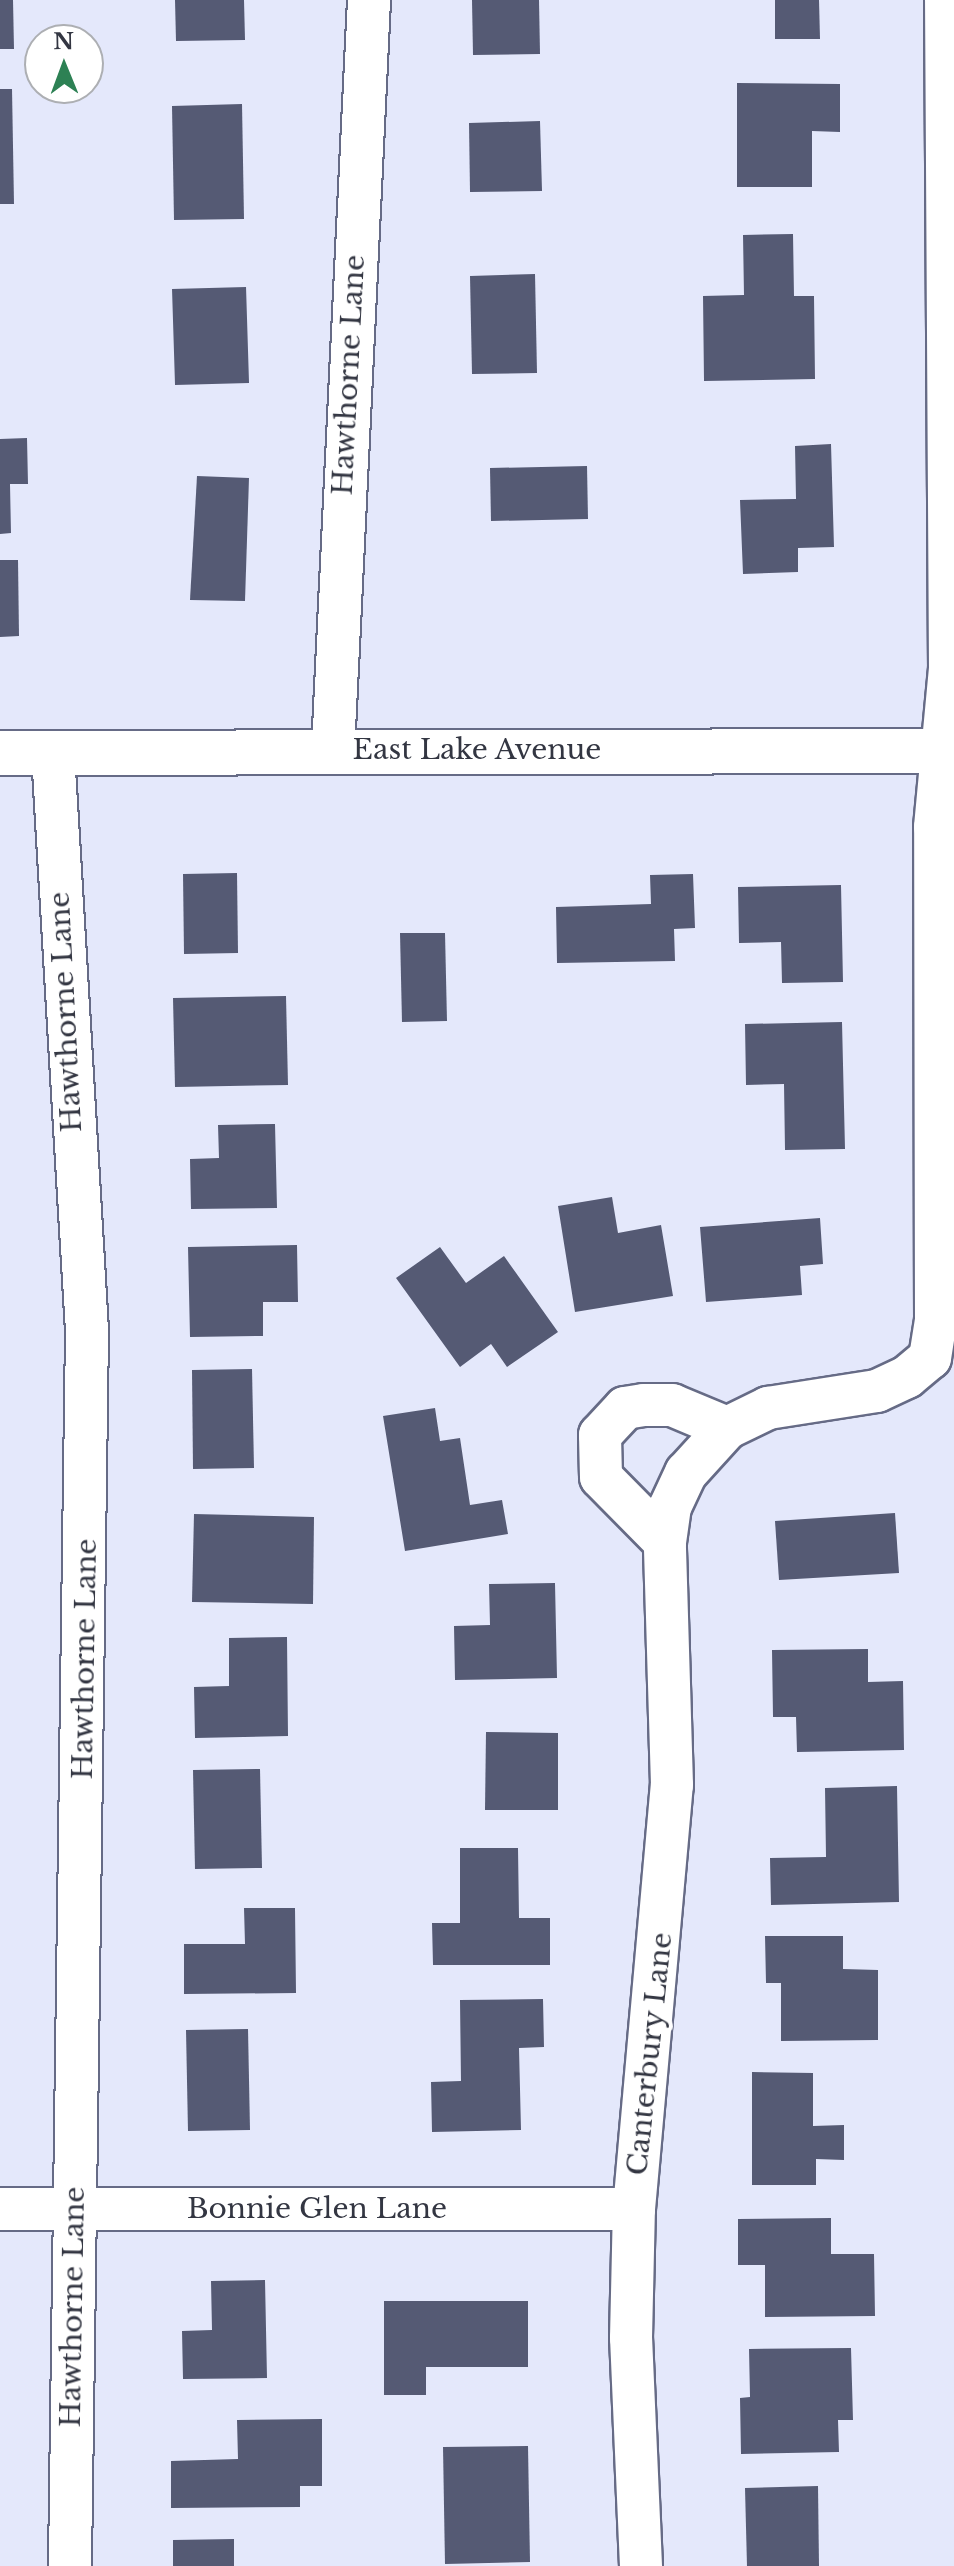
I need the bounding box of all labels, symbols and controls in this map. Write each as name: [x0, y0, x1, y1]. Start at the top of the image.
north arrow: [24, 24, 104, 104]
text: N: [53, 28, 74, 55]
street label: Hawthorne Lane: [326, 254, 372, 496]
street label: East Lake Avenue: [352, 733, 602, 767]
street label: Hawthorne Lane: [43, 891, 89, 1133]
street label: Hawthorne Lane: [66, 1538, 104, 1780]
street label: Canterbury Lane: [620, 1931, 680, 2177]
street label: Hawthorne Lane: [54, 2186, 92, 2428]
street label: Bonnie Glen Lane: [187, 2192, 447, 2226]

